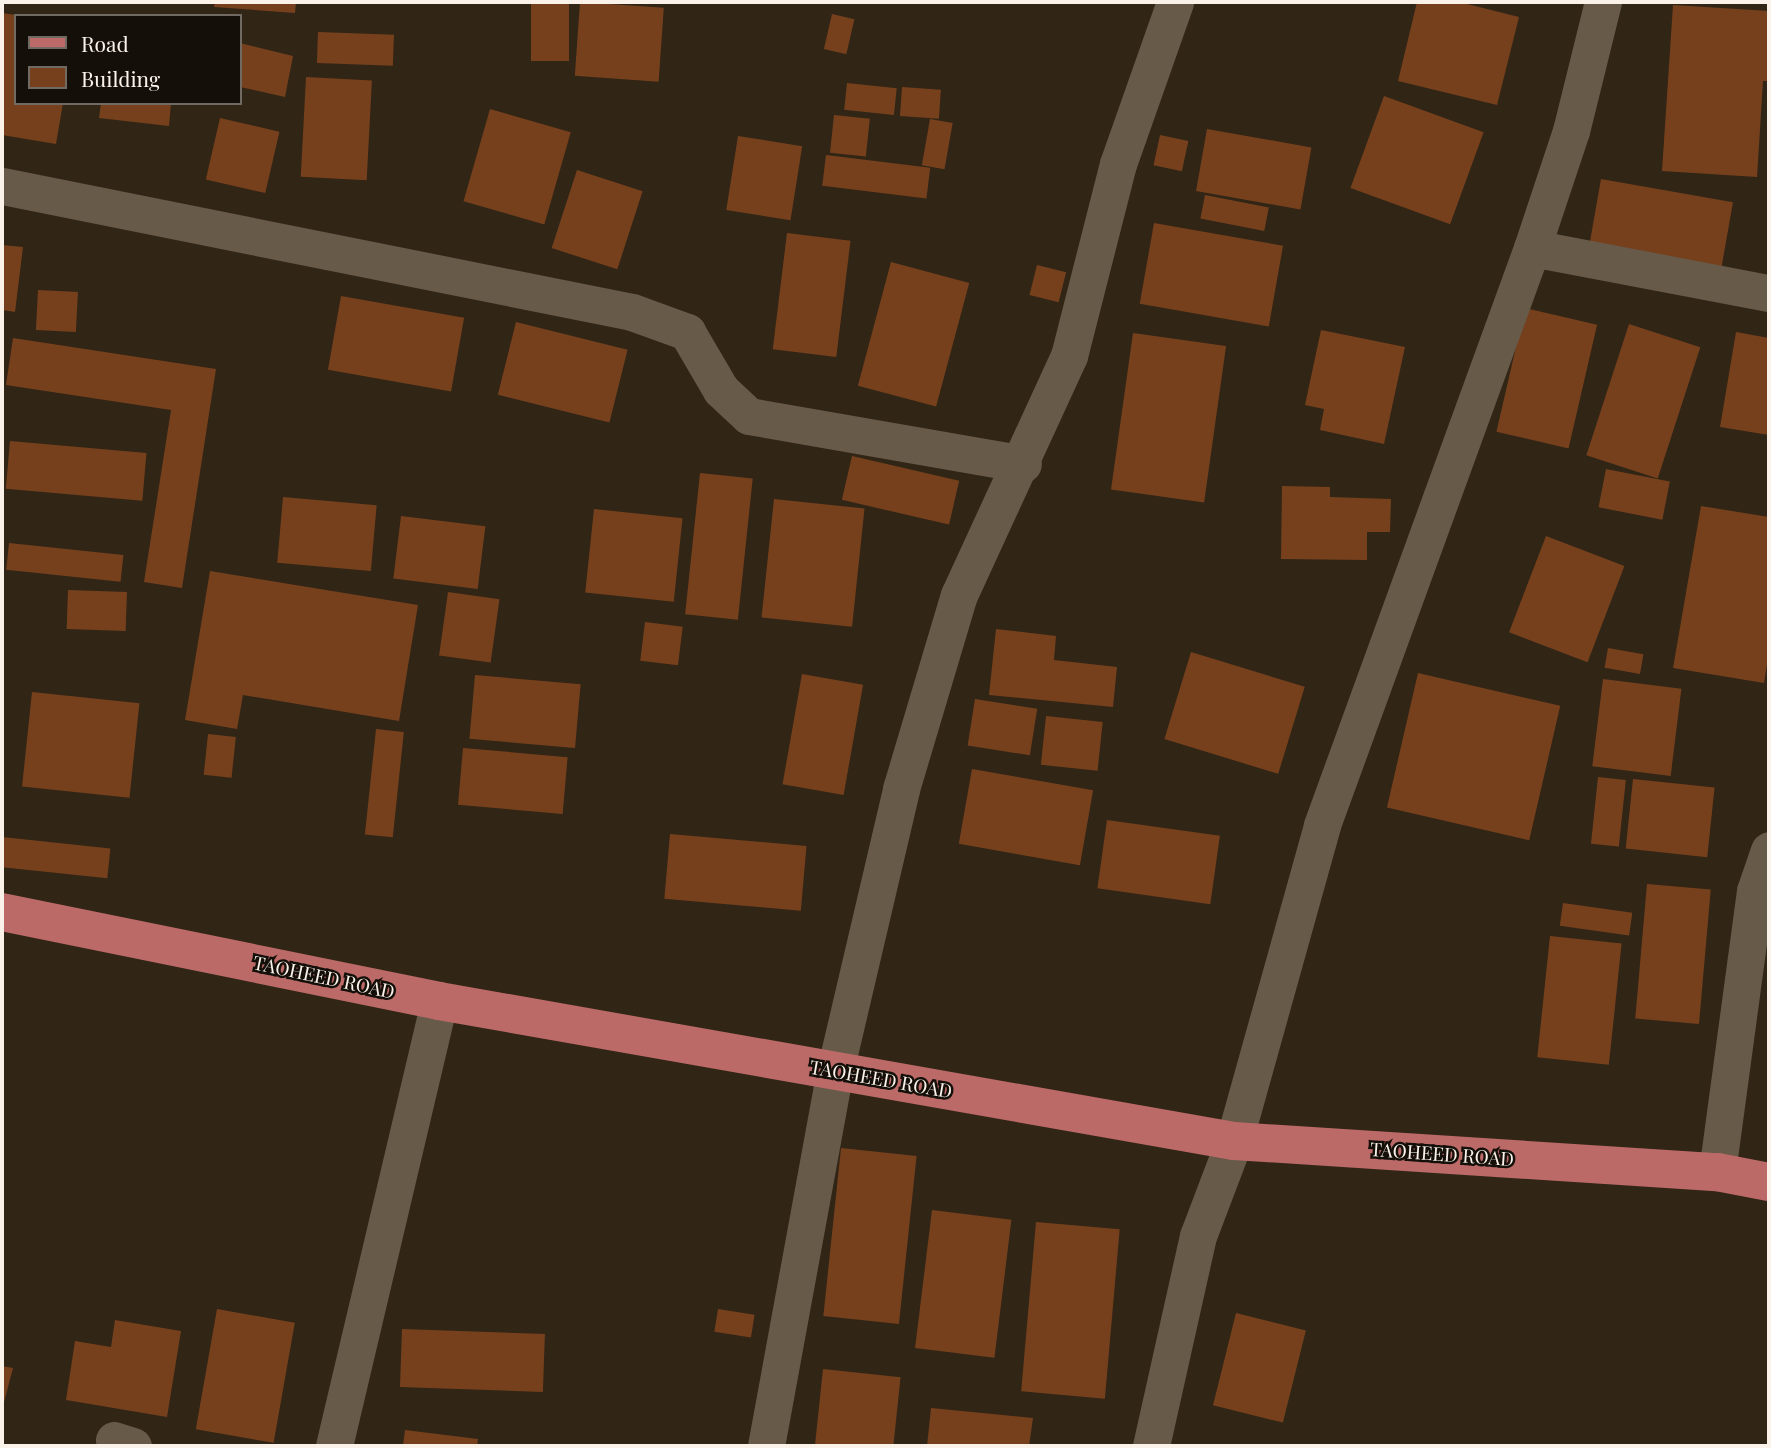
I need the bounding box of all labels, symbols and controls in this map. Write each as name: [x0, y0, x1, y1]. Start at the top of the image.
legend: [14, 14, 242, 105]
text: Road: [81, 29, 129, 57]
text: Building: [81, 64, 160, 92]
street label: TAOHEED ROAD: [251, 951, 397, 1003]
street label: TAOHEED ROAD: [808, 1055, 954, 1103]
street label: TAOHEED ROAD: [1369, 1138, 1515, 1170]

